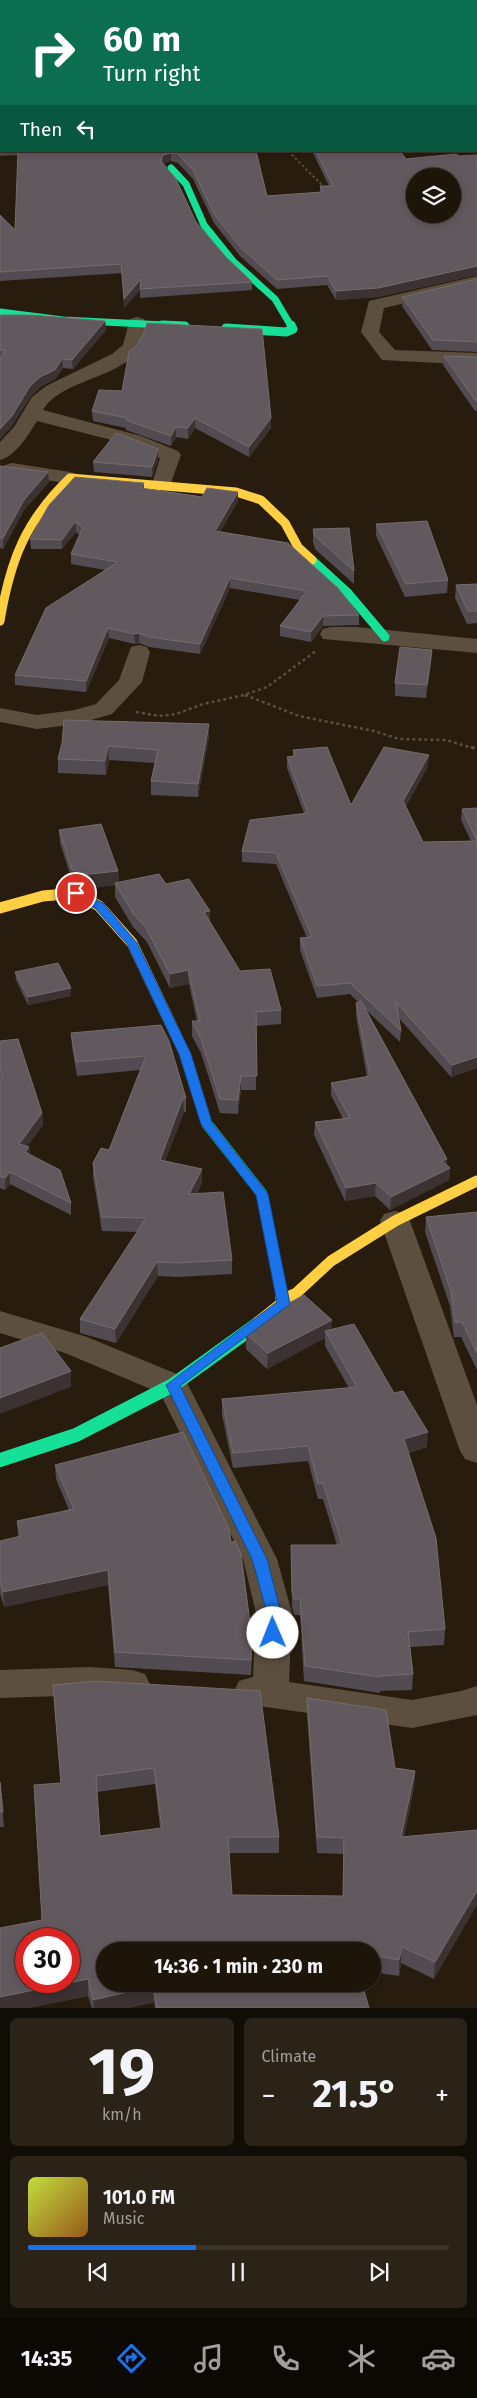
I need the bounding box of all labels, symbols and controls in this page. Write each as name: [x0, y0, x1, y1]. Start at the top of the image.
text: 60 m: [103, 18, 181, 60]
icon: right: [20, 20, 85, 85]
text: Turn right: [103, 60, 200, 87]
icon: left: [72, 115, 100, 143]
text: Then: [20, 118, 62, 141]
map controls: [406, 168, 461, 223]
button: layers: [406, 168, 461, 223]
pin: [55, 872, 97, 914]
icon: arrive: [62, 879, 90, 907]
position arrow: [246, 1606, 298, 1658]
speed limit sign: 30: [15, 1928, 80, 1993]
text: 14:36 · 1 min · 230 m: [154, 1955, 323, 1978]
text: 19: [88, 2033, 155, 2111]
text: Climate: [262, 2047, 316, 2066]
text: 21.5°: [312, 2071, 398, 2117]
text: −: [262, 2079, 276, 2112]
text: +: [435, 2079, 449, 2112]
text: km/h: [102, 2105, 142, 2124]
text: 101.0 FM: [103, 2186, 175, 2209]
text: Music: [103, 2209, 144, 2228]
icon: previous: [84, 2258, 112, 2286]
icon: pause: [224, 2258, 252, 2286]
icon: next: [365, 2258, 393, 2286]
icon: directions: [114, 2341, 149, 2376]
icon: music: [191, 2341, 226, 2376]
icon: phone: [268, 2341, 303, 2376]
icon: climate: [344, 2341, 379, 2376]
icon: car: [421, 2341, 456, 2376]
text: 14:35: [21, 2345, 72, 2372]

